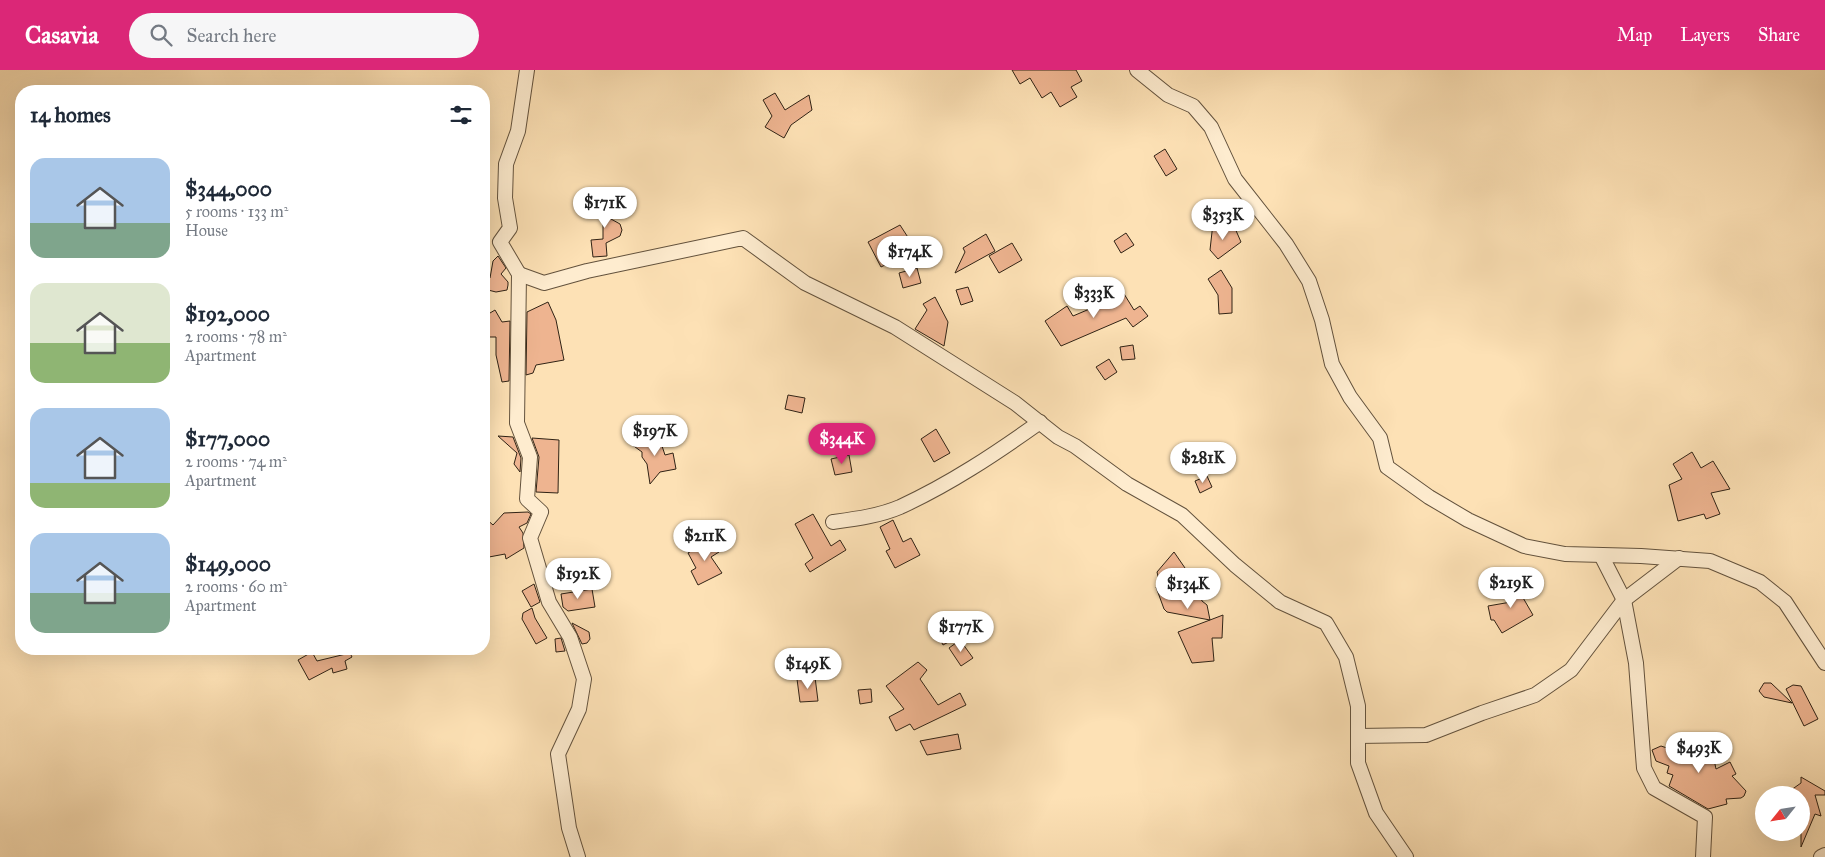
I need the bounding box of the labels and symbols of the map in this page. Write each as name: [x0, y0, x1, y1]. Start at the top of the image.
pin: $171K: [570, 186, 640, 229]
pin: $353K: [1188, 198, 1258, 241]
pin: $174K: [875, 236, 945, 278]
pin: $333K: [1059, 276, 1129, 319]
pin: $197K: [620, 414, 690, 457]
pin: $344K: [807, 422, 877, 465]
pin: $281K: [1168, 442, 1238, 484]
pin: $211K: [670, 520, 740, 562]
pin: $192K: [543, 558, 613, 600]
pin: $219K: [1476, 566, 1546, 609]
pin: $134K: [1153, 568, 1223, 610]
pin: $177K: [926, 610, 996, 653]
pin: $149K: [773, 648, 843, 690]
pin: $493K: [1664, 732, 1734, 774]
north arrow: [1755, 786, 1810, 841]

